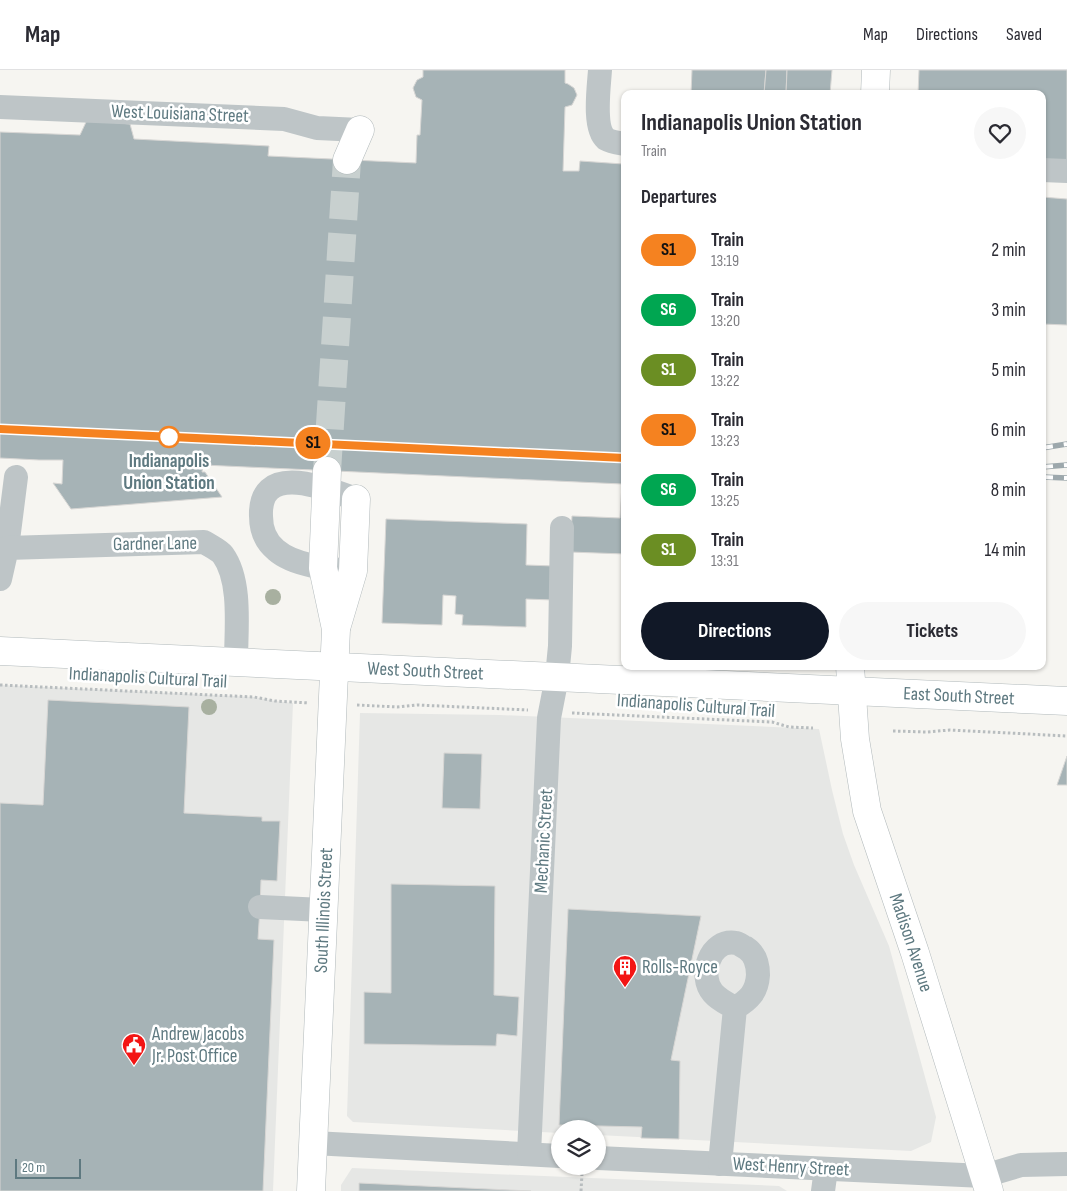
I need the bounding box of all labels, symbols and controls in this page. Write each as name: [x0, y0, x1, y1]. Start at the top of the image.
text: Map: [25, 20, 60, 49]
text: Map: [863, 24, 888, 45]
text: Directions: [916, 24, 978, 45]
text: Saved: [1006, 24, 1042, 45]
street label: West Louisiana Street: [111, 100, 249, 128]
button: heart: [974, 107, 1026, 159]
text: Indianapolis Union Station: [641, 108, 862, 137]
text: Train: [641, 142, 667, 161]
text: Departures: [641, 186, 717, 209]
text: Train: [711, 229, 744, 252]
text: S1: [661, 239, 676, 260]
text: 2 min: [991, 239, 1026, 262]
text: 13:19: [711, 252, 739, 271]
text: Train: [711, 289, 744, 312]
text: S6: [660, 299, 677, 320]
text: 3 min: [991, 299, 1026, 322]
text: 13:20: [711, 312, 740, 331]
text: Train: [711, 349, 744, 372]
text: S1: [661, 359, 676, 380]
text: 5 min: [991, 359, 1026, 382]
text: 13:22: [711, 372, 740, 391]
text: Train: [711, 409, 744, 432]
text: S1: [661, 419, 676, 440]
text: 6 min: [991, 419, 1026, 442]
marker: Indianapolis Union Station: [158, 426, 180, 448]
line badge: S1: [290, 427, 336, 459]
text: S1: [305, 432, 321, 453]
text: 13:23: [711, 432, 740, 451]
place label: Indianapolis Union Station: [123, 450, 215, 495]
text: Train: [711, 469, 744, 492]
text: S6: [660, 479, 677, 500]
text: 8 min: [991, 479, 1026, 502]
text: 13:25: [711, 492, 739, 511]
text: Train: [711, 529, 744, 552]
street label: Gardner Lane: [113, 532, 197, 556]
text: S1: [661, 539, 676, 560]
text: 14 min: [985, 539, 1026, 562]
text: 13:31: [711, 552, 739, 571]
button: Directions: [641, 602, 829, 660]
button: Tickets: [839, 602, 1026, 660]
street label: West South Street: [367, 657, 484, 685]
street label: Indianapolis Cultural Trail: [68, 662, 228, 694]
street label: East South Street: [903, 682, 1015, 710]
street label: Indianapolis Cultural Trail: [616, 689, 776, 723]
street label: Mechanic Street: [530, 788, 558, 894]
street label: South Illinois Street: [309, 847, 338, 973]
street label: Madison Avenue: [884, 890, 938, 995]
building icon: Rolls-Royce: [612, 954, 638, 988]
place label: Rolls-Royce: [642, 956, 718, 979]
place label: Andrew Jacobs Jr. Post Office: [151, 1023, 244, 1068]
public building icon: Andrew Jacobs Jr. Post Office: [121, 1032, 147, 1066]
map controls: [551, 1120, 606, 1175]
button: layers: [551, 1120, 606, 1175]
street label: West Henry Street: [732, 1152, 850, 1182]
scale bar: [15, 1156, 81, 1179]
text: 20 m: [22, 1159, 45, 1176]

